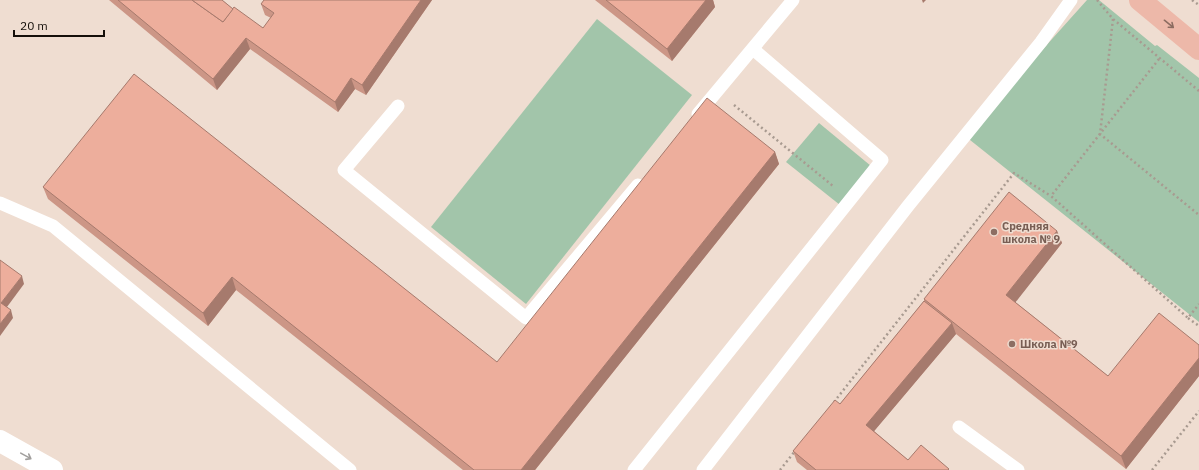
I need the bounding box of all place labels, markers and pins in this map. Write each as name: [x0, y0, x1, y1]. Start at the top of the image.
place label: Средняя школа № 9: [1002, 219, 1061, 246]
marker: Средняя школа № 9: [989, 227, 999, 237]
place label: Школа №9: [1020, 337, 1078, 351]
marker: Школа №9: [1007, 339, 1017, 349]

